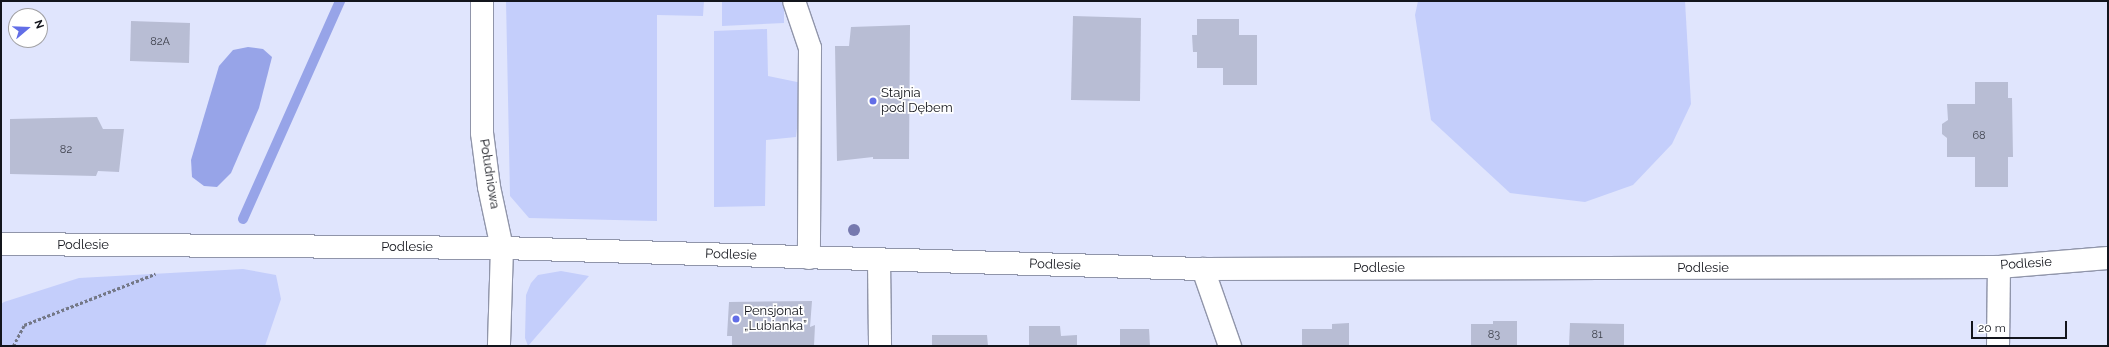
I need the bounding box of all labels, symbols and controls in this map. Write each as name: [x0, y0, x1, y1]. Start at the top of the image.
north arrow: [8, 8, 48, 48]
text: N: [31, 18, 46, 30]
house number: 82A: [150, 35, 170, 49]
place label: Stajnia pod Dębem: [881, 86, 953, 117]
marker: Stajnia pod Dębem: [868, 96, 878, 106]
house number: 68: [1972, 129, 1986, 143]
street label: Południowa: [476, 138, 502, 210]
house number: 82: [60, 143, 72, 157]
street label: Podlesie: [57, 237, 109, 253]
street label: Podlesie: [381, 239, 433, 255]
street label: Podlesie: [705, 246, 757, 264]
street label: Podlesie: [2000, 254, 2052, 274]
street label: Podlesie: [1029, 256, 1081, 274]
street label: Podlesie: [1353, 260, 1405, 276]
street label: Podlesie: [1677, 260, 1729, 276]
place label: Pensjonat „Lubianka”: [744, 304, 807, 335]
scale bar: [1973, 313, 2069, 339]
marker: Pensjonat „Lubianka”: [731, 314, 741, 324]
text: 20 m: [1978, 321, 2006, 335]
house number: 83: [1488, 328, 1500, 342]
house number: 81: [1591, 328, 1603, 342]

